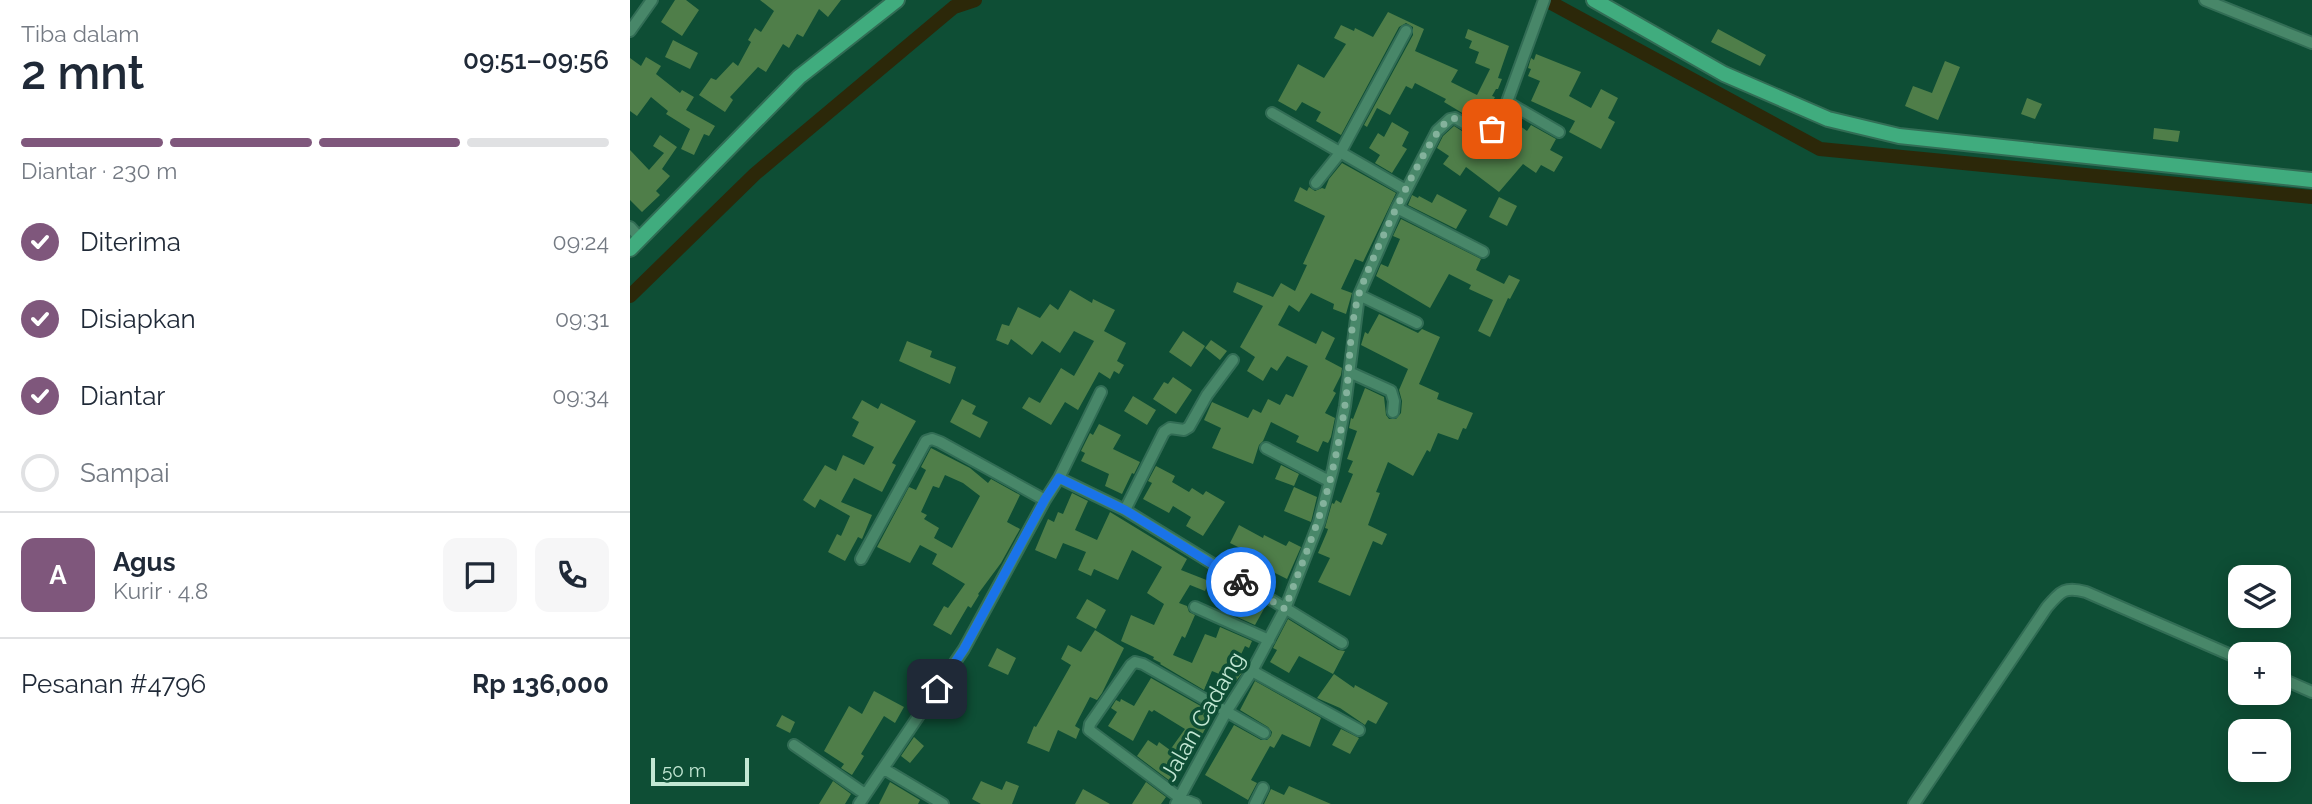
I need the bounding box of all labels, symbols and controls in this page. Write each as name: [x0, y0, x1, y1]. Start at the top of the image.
text: Tiba dalam: [21, 20, 139, 47]
text: 09:51–09:56: [463, 45, 609, 75]
text: 2 mnt: [21, 46, 144, 100]
pin: [1462, 99, 1522, 159]
icon: bag: [1473, 110, 1511, 148]
text: Diantar · 230 m: [21, 157, 178, 184]
icon: check: [21, 223, 59, 261]
text: Diterima: [80, 227, 181, 257]
text: 09:24: [553, 228, 609, 255]
icon: check: [21, 300, 59, 338]
text: Disiapkan: [80, 304, 196, 334]
text: 09:31: [555, 305, 609, 332]
icon: check: [21, 377, 59, 415]
text: Diantar: [80, 381, 165, 411]
text: 09:34: [552, 382, 609, 409]
text: Sampai: [80, 458, 170, 488]
button: chat: [443, 538, 517, 612]
button: phone: [535, 538, 609, 612]
text: Agus: [113, 547, 175, 577]
courier: [1206, 547, 1276, 617]
text: A: [49, 560, 67, 590]
icon: bike: [1222, 563, 1260, 601]
map controls: [2228, 565, 2291, 782]
button: layers: [2228, 565, 2291, 628]
text: Kurir · 4.8: [113, 577, 208, 604]
button: +: [2228, 642, 2291, 705]
street label: Jalan Cadang: [1154, 647, 1250, 785]
pin: [907, 659, 967, 719]
text: Pesanan #4796: [21, 669, 206, 699]
text: Rp 136,000: [472, 669, 609, 699]
icon: home: [918, 670, 956, 708]
button: −: [2228, 719, 2291, 782]
scale bar: [651, 755, 749, 787]
text: 50 m: [662, 759, 706, 781]

